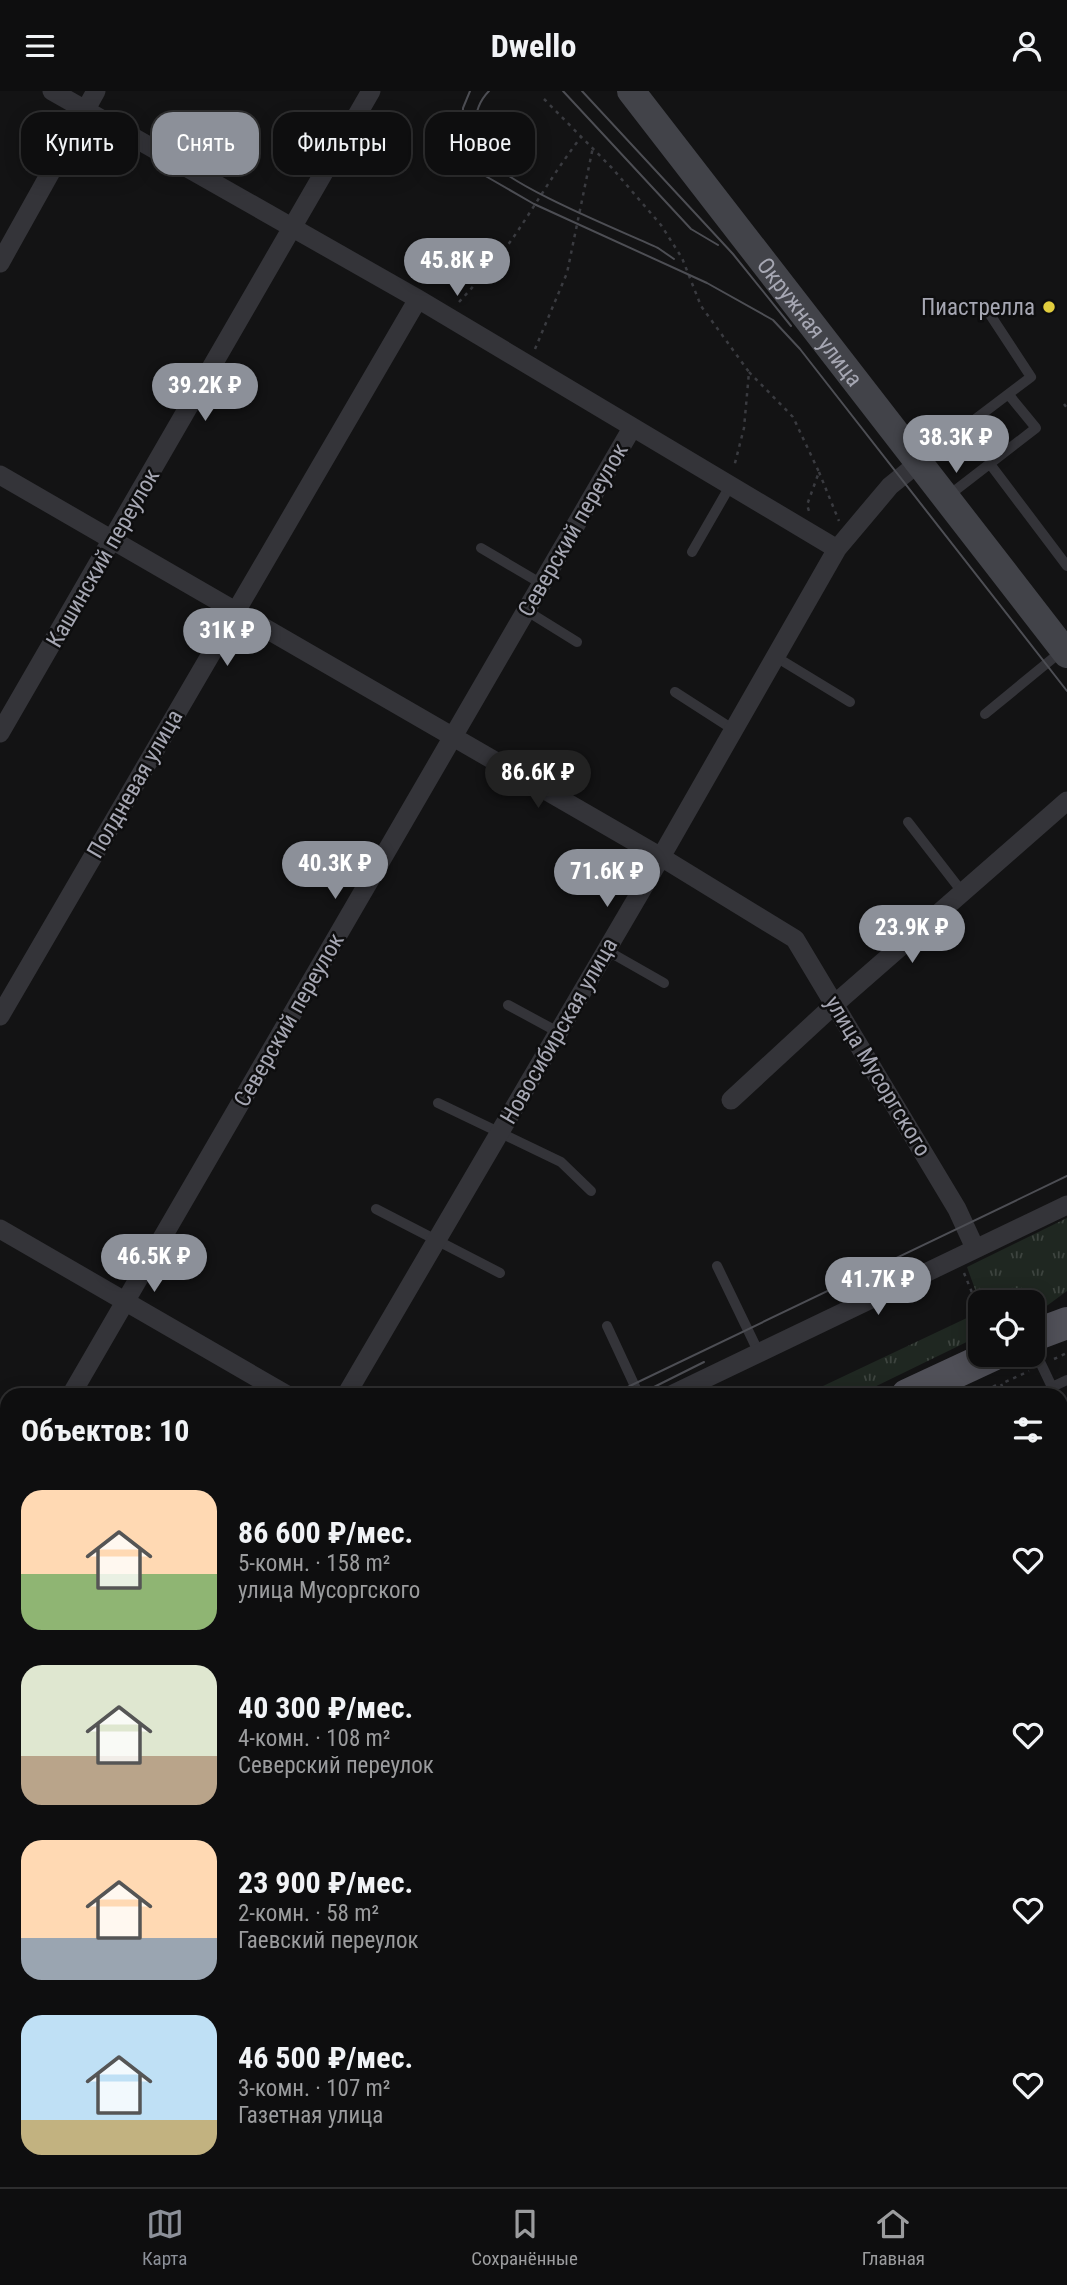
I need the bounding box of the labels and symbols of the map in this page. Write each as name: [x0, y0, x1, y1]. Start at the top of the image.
pin: 45.8K ₽: [392, 239, 522, 298]
street label: Окружная улица: [751, 252, 868, 392]
place label: Пиастрелла: [921, 294, 1035, 321]
marker: Пиастрелла: [1041, 299, 1057, 315]
pin: 39.2K ₽: [140, 363, 270, 423]
pin: 38.3K ₽: [891, 415, 1021, 475]
street label: Северский переулок: [512, 438, 634, 622]
street label: Кашинский переулок: [41, 464, 165, 652]
pin: 31K ₽: [178, 609, 276, 668]
street label: Полдневая улица: [82, 705, 188, 863]
pin: 86.6K ₽: [473, 751, 603, 810]
pin: 40.3K ₽: [270, 841, 400, 901]
pin: 71.6K ₽: [542, 849, 672, 909]
pin: 23.9K ₽: [847, 905, 977, 965]
street label: Северский переулок: [228, 928, 350, 1112]
street label: Новосибирская улица: [495, 933, 623, 1129]
street label: улица Мусоргского: [819, 991, 937, 1161]
pin: 46.5K ₽: [89, 1235, 219, 1294]
pin: 41.7K ₽: [813, 1257, 943, 1317]

